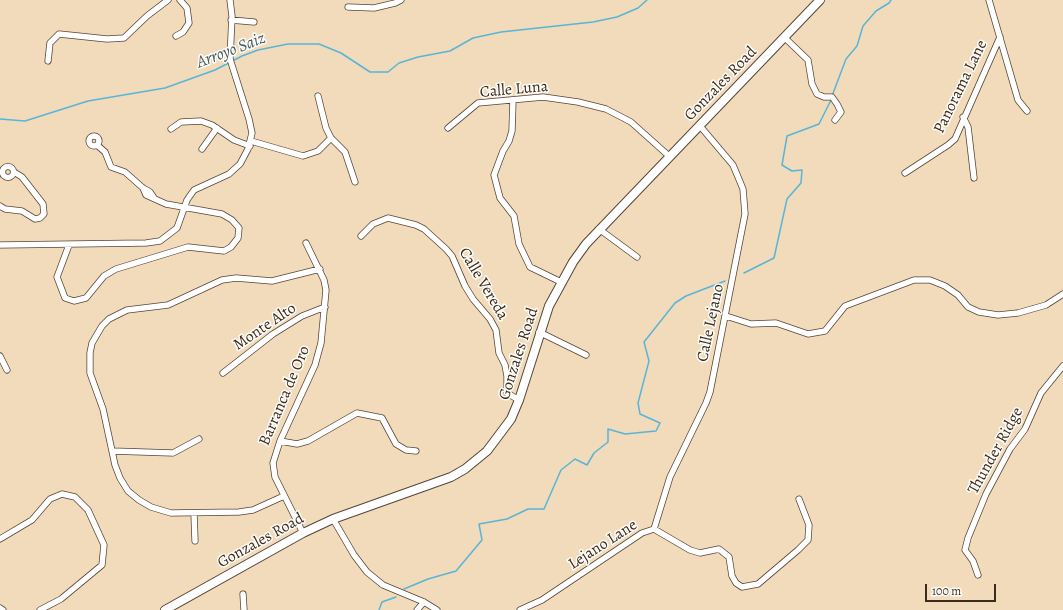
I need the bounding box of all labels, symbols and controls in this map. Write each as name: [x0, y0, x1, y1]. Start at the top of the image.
water label: Arroyo Saiz: [194, 29, 268, 73]
street label: Panorama Lane: [930, 37, 992, 137]
street label: Gonzales Road: [681, 43, 761, 125]
street label: Calle Luna: [479, 77, 549, 103]
street label: Calle Vereda: [454, 245, 512, 323]
street label: Calle Lejano: [693, 282, 729, 364]
street label: Monte Alto: [230, 299, 300, 355]
street label: Gonzales Road: [495, 305, 543, 403]
street label: Barranca de Oro: [255, 343, 315, 449]
street label: Thunder Ridge: [964, 404, 1028, 498]
street label: Gonzales Road: [214, 509, 308, 573]
street label: Lejano Lane: [565, 516, 641, 574]
scale bar: [927, 576, 998, 602]
text: 100 m: [932, 583, 961, 599]

